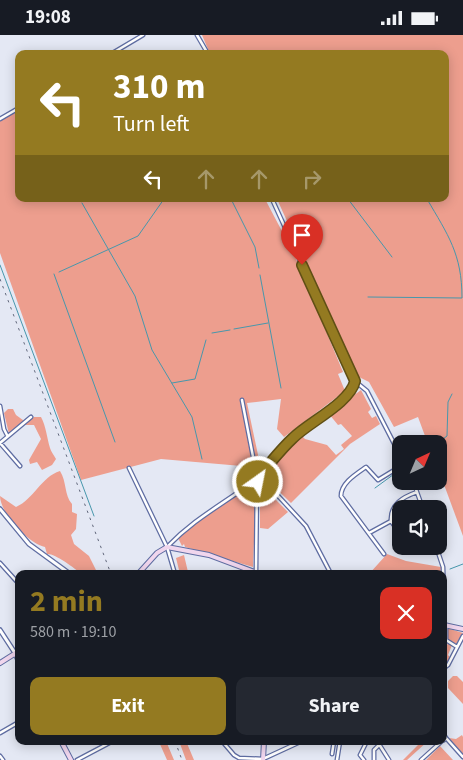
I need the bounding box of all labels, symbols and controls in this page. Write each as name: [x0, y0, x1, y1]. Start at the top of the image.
text: 19:08: [25, 4, 71, 31]
text: 310 m: [113, 62, 205, 112]
icon: left: [30, 70, 95, 135]
text: Turn left: [113, 108, 189, 140]
icon: left: [139, 165, 167, 193]
icon: ahead: [192, 165, 220, 193]
icon: ahead: [245, 165, 273, 193]
icon: right: [298, 165, 326, 193]
pin: [281, 214, 323, 265]
icon: arrive: [288, 221, 316, 249]
north arrow: [392, 435, 448, 490]
map controls: [392, 435, 447, 555]
position arrow: [231, 455, 283, 507]
button: sound: [392, 500, 447, 555]
text: 2 min: [30, 580, 103, 623]
button: close: [380, 587, 432, 639]
text: 580 m · 19:10: [30, 621, 117, 643]
button: Exit: [30, 677, 226, 735]
button: Share: [236, 677, 432, 735]

